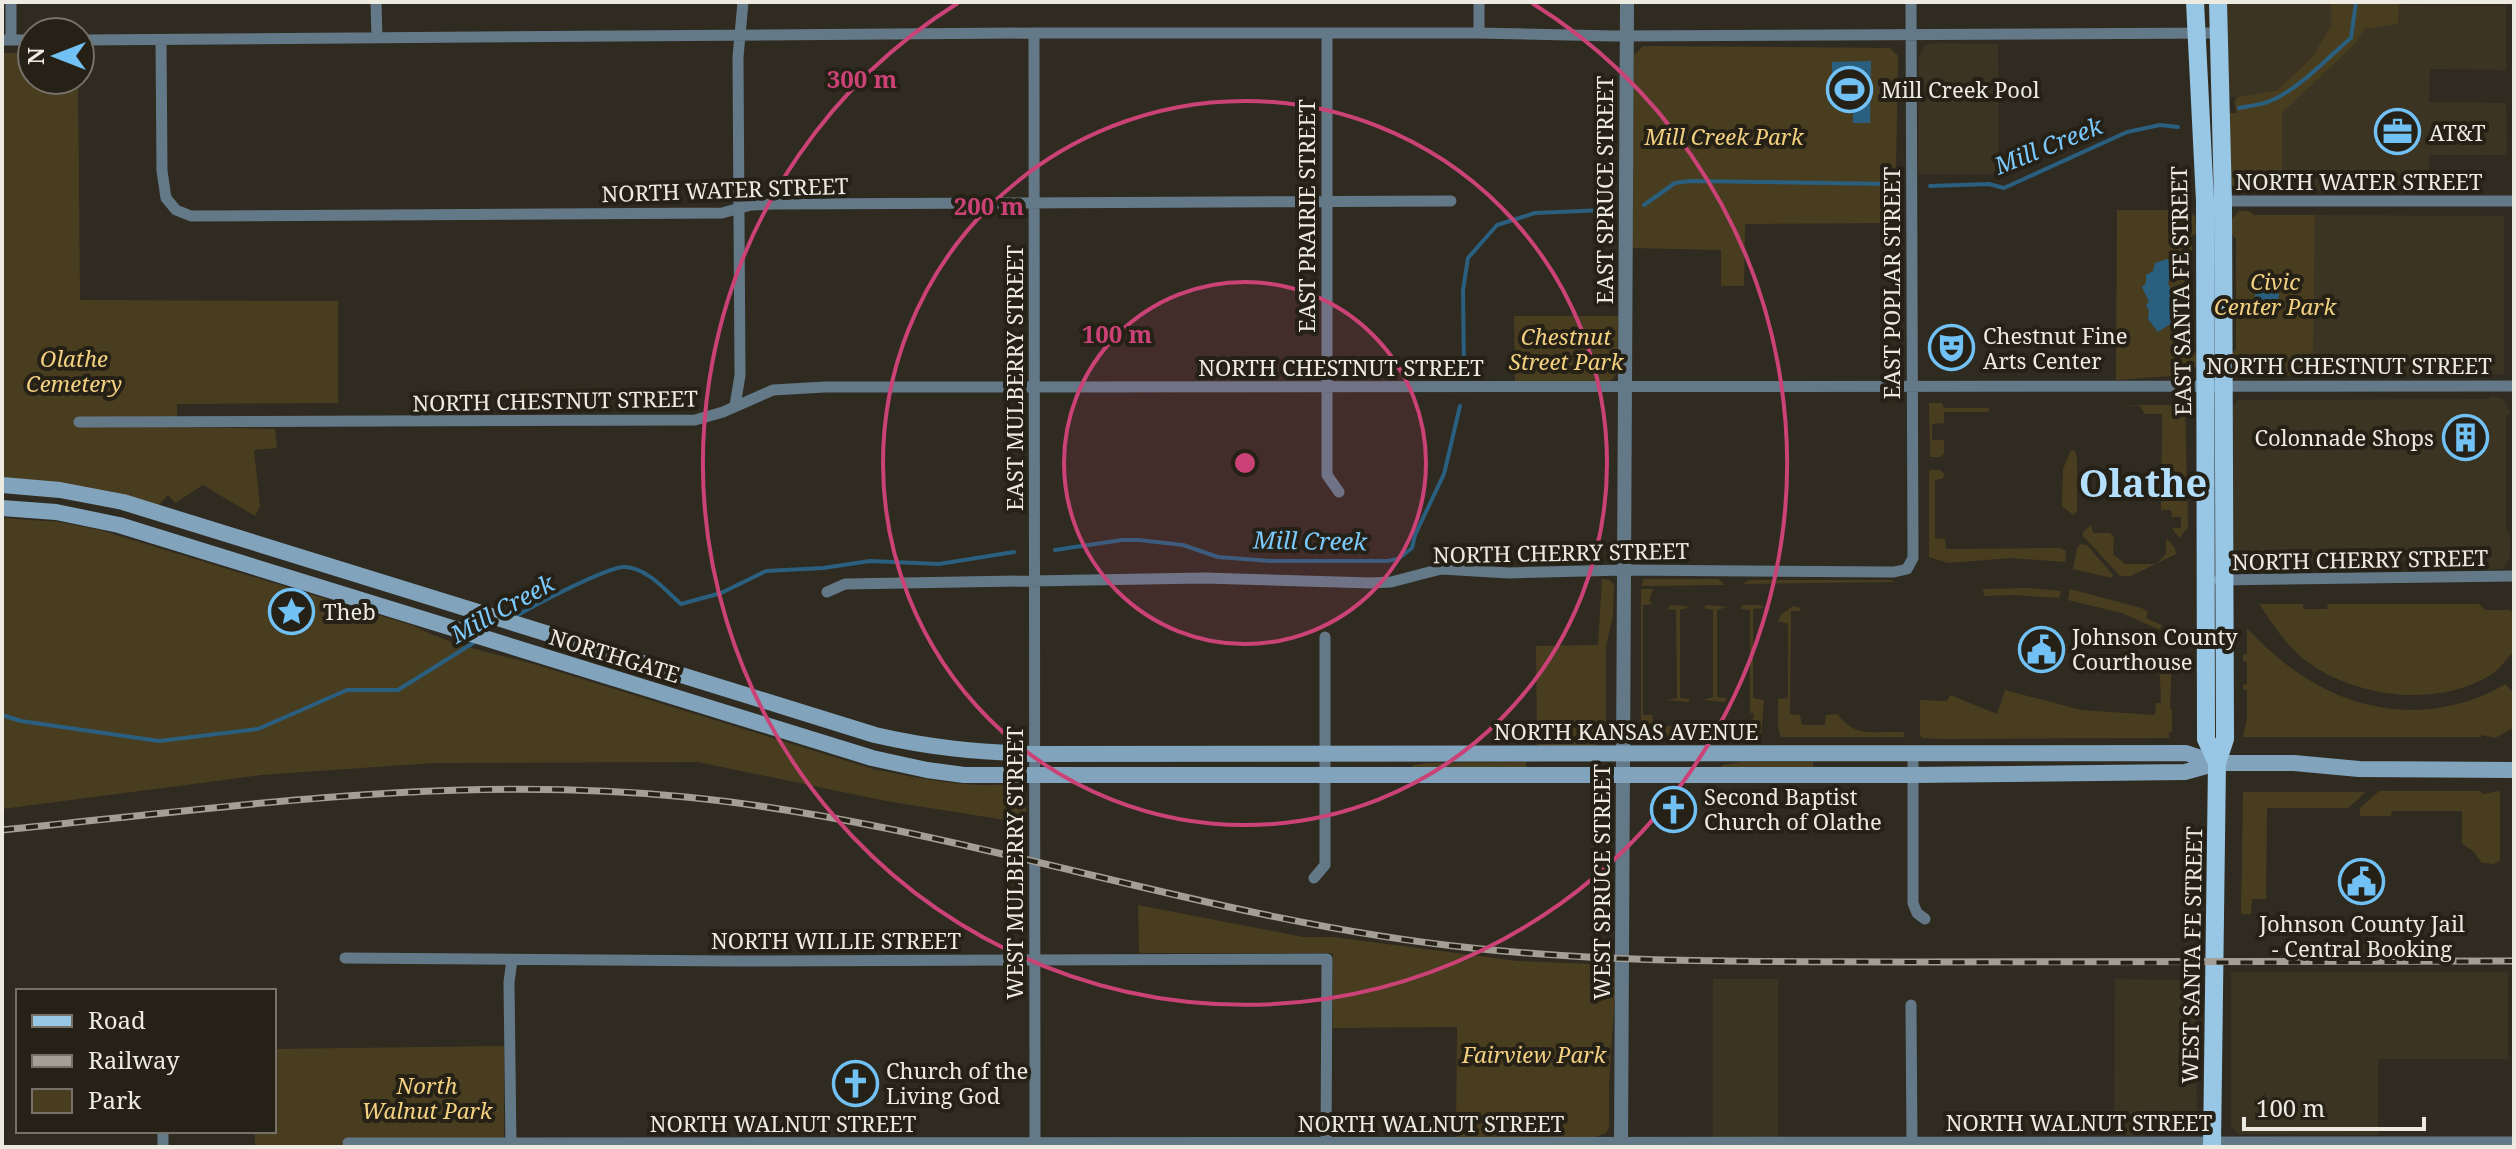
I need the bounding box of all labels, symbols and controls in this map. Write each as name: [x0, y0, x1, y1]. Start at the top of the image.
north arrow: [16, 16, 96, 96]
text: N: [20, 47, 50, 65]
text: 300 m: [827, 62, 898, 95]
sports icon: Mill Creek Pool: [1826, 65, 1874, 113]
place label: Mill Creek Pool: [1881, 74, 2040, 104]
street label: EAST SPRUCE STREET: [1589, 75, 1619, 304]
street label: EAST PRAIRIE STREET: [1291, 99, 1321, 333]
water label: Mill Creek: [1988, 108, 2108, 182]
office icon: AT&T: [2374, 108, 2422, 156]
place label: AT&T: [2429, 117, 2486, 147]
park label: Mill Creek Park: [1643, 121, 1805, 151]
street label: EAST SANTA FE STREET: [2163, 165, 2197, 416]
street label: EAST POPLAR STREET: [1876, 166, 1906, 399]
street label: NORTH WATER STREET: [2235, 166, 2483, 196]
street label: NORTH WATER STREET: [601, 170, 850, 208]
text: 200 m: [954, 189, 1025, 222]
street label: EAST MULBERRY STREET: [999, 244, 1029, 511]
park label: Civic Center Park: [2214, 266, 2337, 321]
text: 100 m: [1082, 317, 1153, 350]
place label: Chestnut Fine Arts Center: [1983, 320, 2128, 375]
park label: Chestnut Street Park: [1509, 321, 1625, 376]
theatre icon: Chestnut Fine Arts Center: [1928, 324, 1976, 372]
park label: Olathe Cemetery: [26, 343, 122, 398]
street label: NORTH CHESTNUT STREET: [2206, 350, 2492, 380]
street label: NORTH CHESTNUT STREET: [1198, 352, 1484, 382]
street label: NORTH CHESTNUT STREET: [412, 383, 699, 417]
building icon: Colonnade Shops: [2441, 413, 2489, 461]
place label: Colonnade Shops: [2254, 422, 2434, 452]
centre of rings: [1231, 449, 1259, 477]
district label: Olathe: [2079, 456, 2207, 508]
water label: Mill Creek: [1252, 522, 1368, 558]
street label: NORTH CHERRY STREET: [1433, 535, 1690, 569]
street label: NORTH CHERRY STREET: [2232, 542, 2489, 576]
water label: Mill Creek: [443, 565, 561, 650]
place icon: Theb: [268, 587, 316, 635]
place label: Theb: [323, 596, 376, 626]
street label: NORTHGATE: [546, 621, 684, 689]
place label: Johnson County Courthouse: [2071, 621, 2238, 676]
public building icon: Johnson County Courthouse: [2017, 625, 2065, 673]
street label: NORTH KANSAS AVENUE: [1494, 716, 1758, 746]
street label: WEST MULBERRY STREET: [999, 726, 1029, 1000]
street label: WEST SPRUCE STREET: [1586, 763, 1616, 1000]
place label: Second Baptist Church of Olathe: [1704, 781, 1882, 836]
church icon: Second Baptist Church of Olathe: [1649, 785, 1697, 833]
street label: WEST SANTA FE STREET: [2174, 826, 2208, 1084]
public building icon: Johnson County Jail - Central Booking: [2338, 858, 2386, 906]
place label: Johnson County Jail - Central Booking: [2258, 908, 2465, 963]
street label: NORTH WILLIE STREET: [711, 925, 962, 955]
legend: [16, 989, 276, 1133]
text: Road: [88, 1003, 146, 1036]
park label: Fairview Park: [1461, 1039, 1608, 1069]
text: Railway: [88, 1043, 180, 1076]
place label: Church of the Living God: [886, 1055, 1028, 1110]
church icon: Church of the Living God: [831, 1059, 879, 1107]
park label: North Walnut Park: [362, 1070, 494, 1125]
scale bar: [2244, 1081, 2424, 1131]
text: Park: [88, 1083, 142, 1116]
text: 100 m: [2256, 1091, 2325, 1124]
street label: NORTH WALNUT STREET: [1946, 1107, 2213, 1137]
street label: NORTH WALNUT STREET: [650, 1108, 917, 1138]
street label: NORTH WALNUT STREET: [1298, 1108, 1565, 1138]

